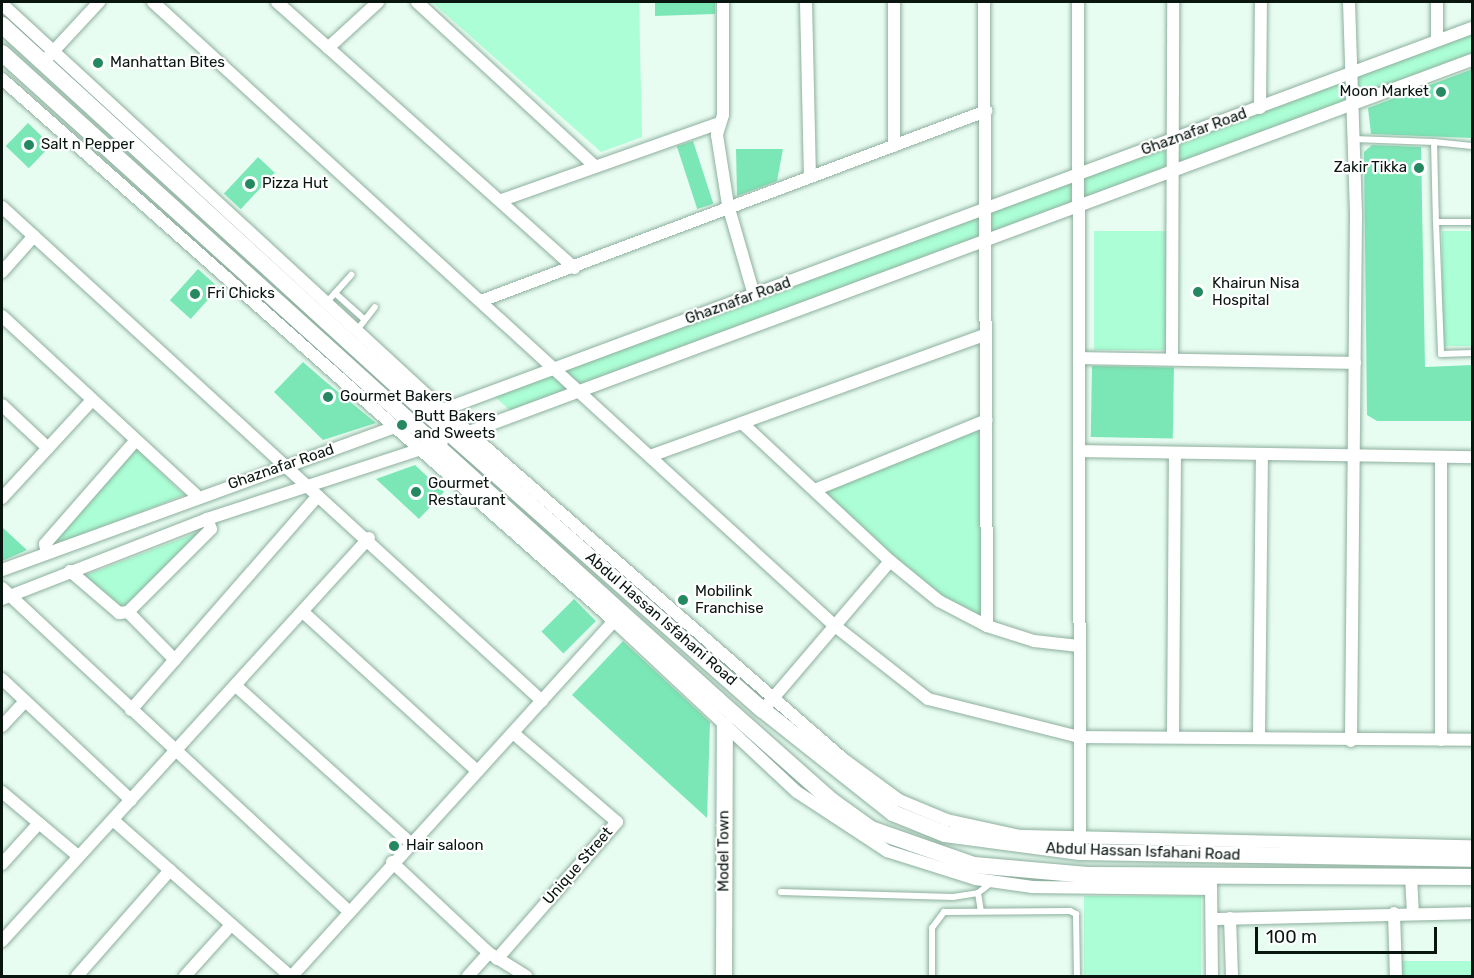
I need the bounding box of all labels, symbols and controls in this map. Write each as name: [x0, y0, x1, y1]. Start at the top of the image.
place label: Manhattan Bites: [110, 54, 225, 72]
marker: Manhattan Bites: [91, 56, 105, 70]
place label: Moon Market: [1340, 83, 1429, 101]
marker: Moon Market: [1434, 85, 1448, 99]
street label: Ghaznafar Road: [1139, 104, 1249, 160]
place label: Salt n Pepper: [41, 136, 134, 154]
marker: Salt n Pepper: [22, 138, 36, 152]
place label: Zakir Tikka: [1333, 159, 1407, 177]
marker: Zakir Tikka: [1412, 161, 1426, 175]
place label: Pizza Hut: [262, 175, 328, 193]
marker: Pizza Hut: [243, 177, 257, 191]
street label: Ghaznafar Road: [683, 273, 793, 329]
place label: Khairun Nisa Hospital: [1212, 274, 1300, 309]
marker: Khairun Nisa Hospital: [1189, 283, 1207, 301]
place label: Fri Chicks: [207, 285, 275, 303]
marker: Fri Chicks: [188, 287, 202, 301]
place label: Gourmet Bakers: [340, 388, 452, 406]
marker: Gourmet Bakers: [321, 390, 335, 404]
place label: Butt Bakers and Sweets: [414, 407, 496, 442]
marker: Butt Bakers and Sweets: [395, 418, 409, 432]
street label: Ghaznafar Road: [225, 440, 337, 494]
place label: Gourmet Restaurant: [428, 474, 506, 509]
marker: Gourmet Restaurant: [409, 485, 423, 499]
street label: Abdul Hassan Isfahani Road: [582, 548, 740, 690]
place label: Mobilink Franchise: [695, 582, 764, 617]
marker: Mobilink Franchise: [676, 593, 690, 607]
street label: Model Town: [715, 810, 733, 892]
street label: Unique Street: [540, 824, 616, 908]
place label: Hair saloon: [406, 837, 484, 855]
marker: Hair saloon: [387, 839, 401, 853]
street label: Abdul Hassan Isfahani Road: [1045, 840, 1241, 864]
scale bar: [1258, 915, 1440, 953]
text: 100 m: [1266, 926, 1317, 948]

